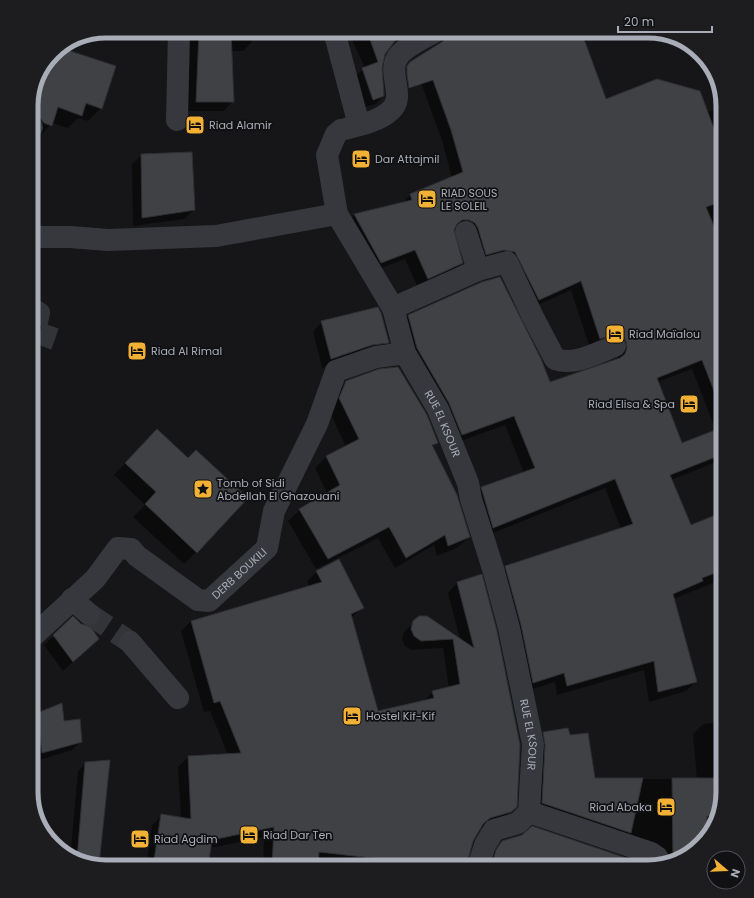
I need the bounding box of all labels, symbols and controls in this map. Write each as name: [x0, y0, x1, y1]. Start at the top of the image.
scale bar: [618, 8, 712, 34]
text: 20 m: [624, 13, 654, 30]
hotel icon: Riad Alamir: [184, 114, 206, 136]
place label: Riad Alamir: [209, 117, 272, 133]
hotel icon: Dar Attajmil: [350, 148, 372, 170]
place label: Dar Attajmil: [375, 151, 440, 167]
place label: RIAD SOUS LE SOLEIL: [441, 185, 498, 214]
hotel icon: RIAD SOUS LE SOLEIL: [416, 188, 438, 210]
hotel icon: Riad Maïalou: [604, 323, 626, 345]
place label: Riad Maïalou: [629, 326, 700, 342]
hotel icon: Riad Al Rimal: [126, 340, 148, 362]
place label: Riad Al Rimal: [151, 343, 222, 359]
street label: RUE EL KSOUR: [421, 387, 465, 460]
hotel icon: Riad Elisa & Spa: [678, 393, 700, 415]
place label: Riad Elisa & Spa: [588, 396, 675, 412]
place label: Tomb of Sidi Abdellah El Ghazouani: [217, 475, 340, 504]
place icon: Tomb of Sidi Abdellah El Ghazouani: [192, 478, 214, 500]
street label: DERB BOUKILI: [208, 544, 270, 603]
street label: RUE EL KSOUR: [516, 698, 541, 771]
hotel icon: Hostel Kif-Kif: [341, 705, 363, 727]
place label: Hostel Kif-Kif: [366, 708, 435, 724]
hotel icon: Riad Abaka: [655, 796, 677, 818]
place label: Riad Abaka: [589, 799, 652, 815]
hotel icon: Riad Dar Ten: [238, 824, 260, 846]
place label: Riad Dar Ten: [263, 827, 332, 843]
hotel icon: Riad Agdim: [129, 828, 151, 850]
place label: Riad Agdim: [154, 831, 218, 847]
north arrow: [706, 850, 746, 890]
text: N: [727, 867, 744, 880]

